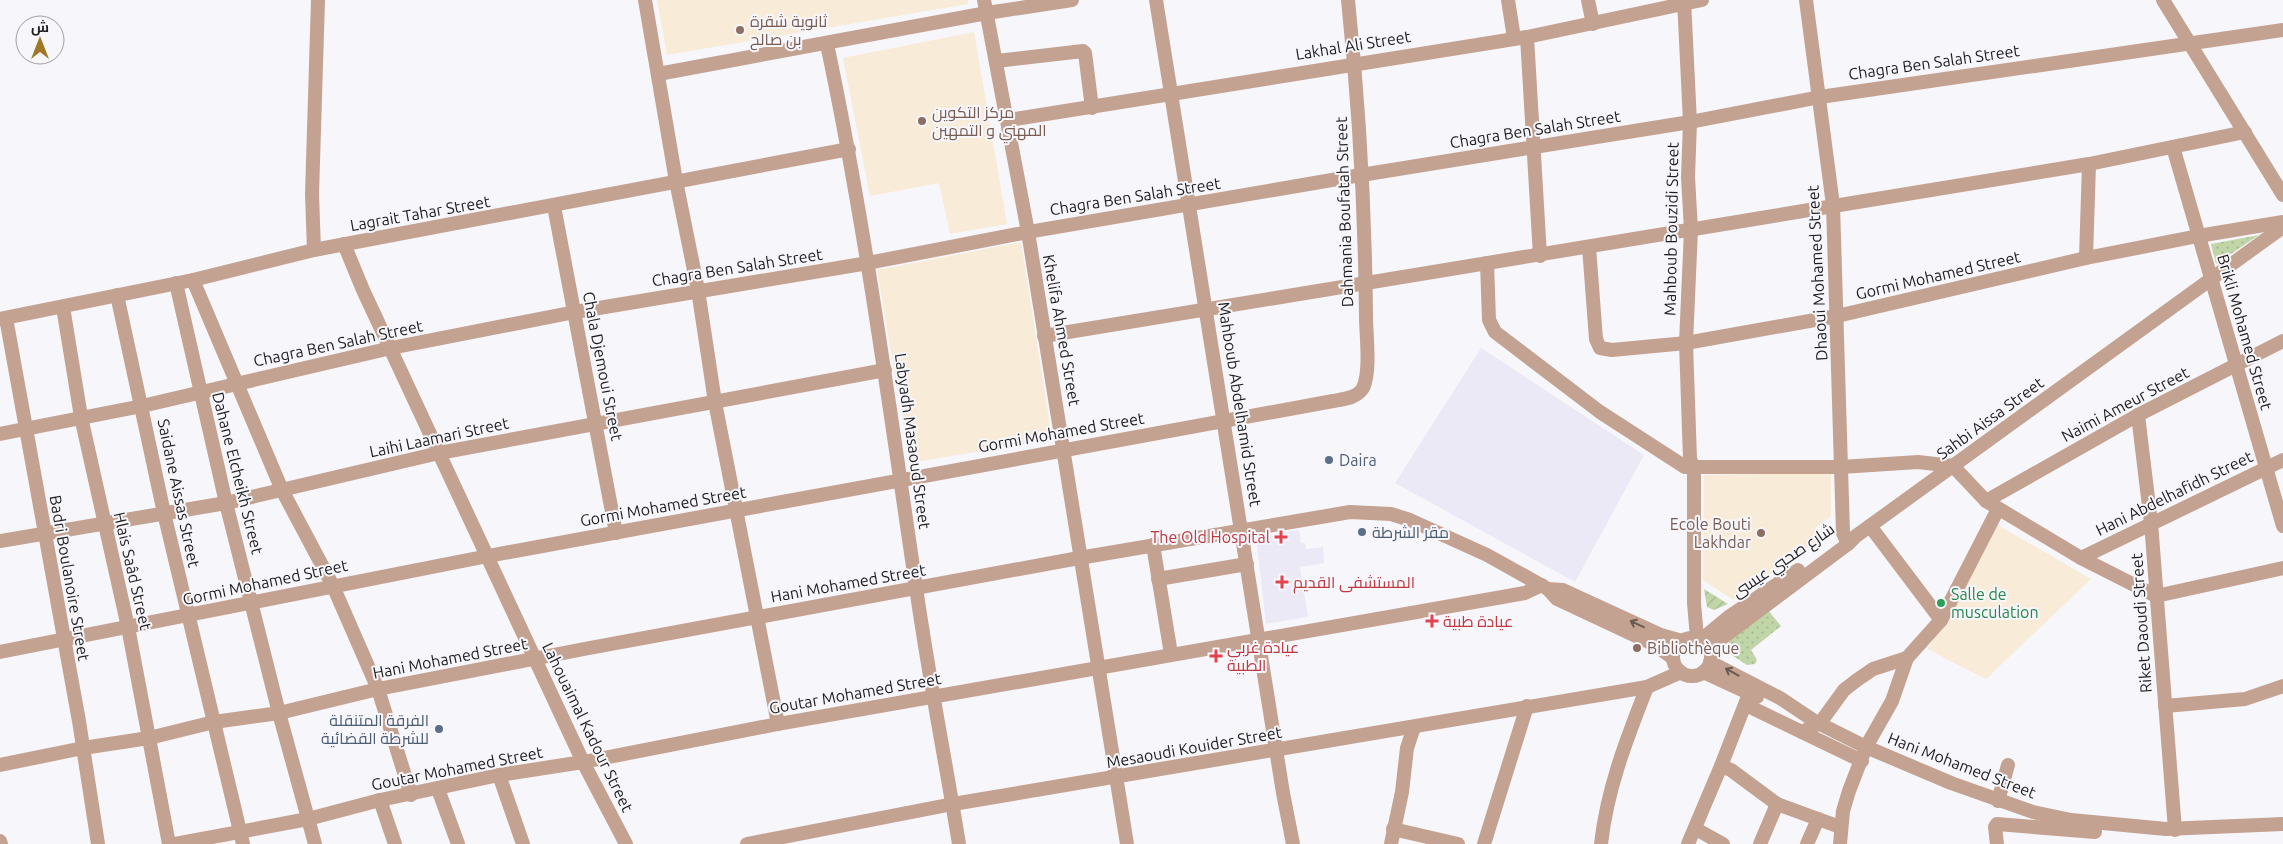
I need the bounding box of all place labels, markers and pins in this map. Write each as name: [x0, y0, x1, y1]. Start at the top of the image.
place label: ثانوية شقرة بن صالح: [750, 12, 828, 51]
marker: ثانوية شقرة بن صالح: [734, 24, 746, 36]
place label: مركز التكوين المهني و التمهين: [932, 103, 1047, 144]
marker: مركز التكوين المهني و التمهين: [916, 115, 928, 127]
place label: Daira: [1339, 451, 1377, 469]
marker: Daira: [1323, 454, 1335, 466]
place label: Ecole Bouti Lakhdar: [1670, 515, 1751, 551]
place label: مقر الشرطة: [1372, 523, 1449, 542]
marker: مقر الشرطة: [1356, 526, 1368, 538]
marker: Ecole Bouti Lakhdar: [1755, 527, 1767, 539]
place label: The Old Hospital: [1150, 528, 1270, 546]
marker: The Old Hospital: [1274, 530, 1288, 544]
place label: المستشفى القديم: [1293, 573, 1415, 594]
marker: المستشفى القديم: [1275, 575, 1289, 589]
place label: Salle de musculation: [1951, 585, 2039, 621]
marker: Salle de musculation: [1935, 597, 1947, 609]
place label: عيادة طبية: [1443, 612, 1513, 631]
marker: عيادة طبية: [1425, 614, 1439, 628]
place label: عيادة غربي الطبية: [1227, 638, 1299, 675]
place label: Bibliothèque: [1647, 639, 1739, 657]
marker: Bibliothèque: [1631, 642, 1643, 654]
marker: عيادة غربي الطبية: [1209, 649, 1223, 663]
place label: الفرقة المتنقلة للشرطة القضائية: [321, 711, 429, 748]
marker: الفرقة المتنقلة للشرطة القضائية: [433, 723, 445, 735]

